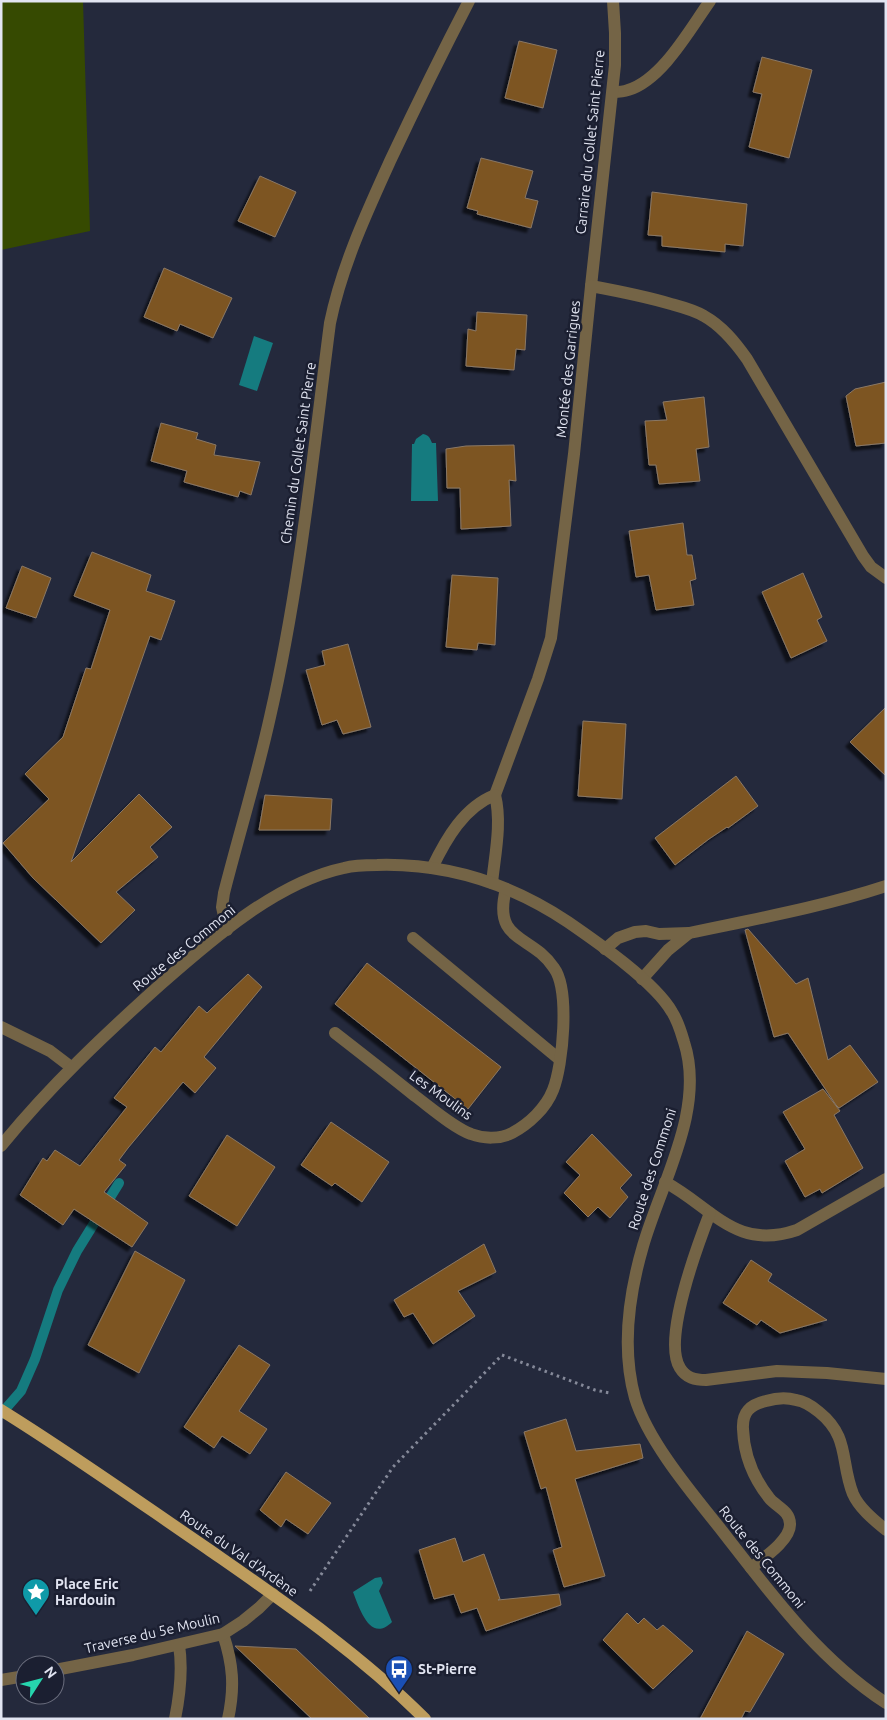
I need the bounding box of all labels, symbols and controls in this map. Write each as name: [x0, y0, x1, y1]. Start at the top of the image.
street label: Carraire du Collet Saint Pierre: [572, 49, 608, 235]
street label: Montée des Garrigues: [553, 300, 583, 438]
street label: Chemin du Collet Saint Pierre: [277, 361, 319, 545]
street label: Route des Commoni: [130, 902, 238, 994]
street label: Les Moulins: [407, 1067, 475, 1123]
street label: Route des Commoni: [625, 1106, 679, 1232]
street label: Route des Commoni: [716, 1503, 808, 1611]
street label: Route du Val d'Ardène: [177, 1506, 301, 1600]
place label: Place Eric Hardouin: [55, 1576, 119, 1608]
place icon: Place Eric Hardouin: [21, 1577, 51, 1616]
street label: Traverse du 5e Moulin: [83, 1610, 221, 1656]
bus stop icon: St-Pierre: [384, 1654, 414, 1693]
north arrow: [15, 1655, 65, 1705]
place label: St-Pierre: [418, 1661, 477, 1677]
text: N: [41, 1663, 60, 1681]

